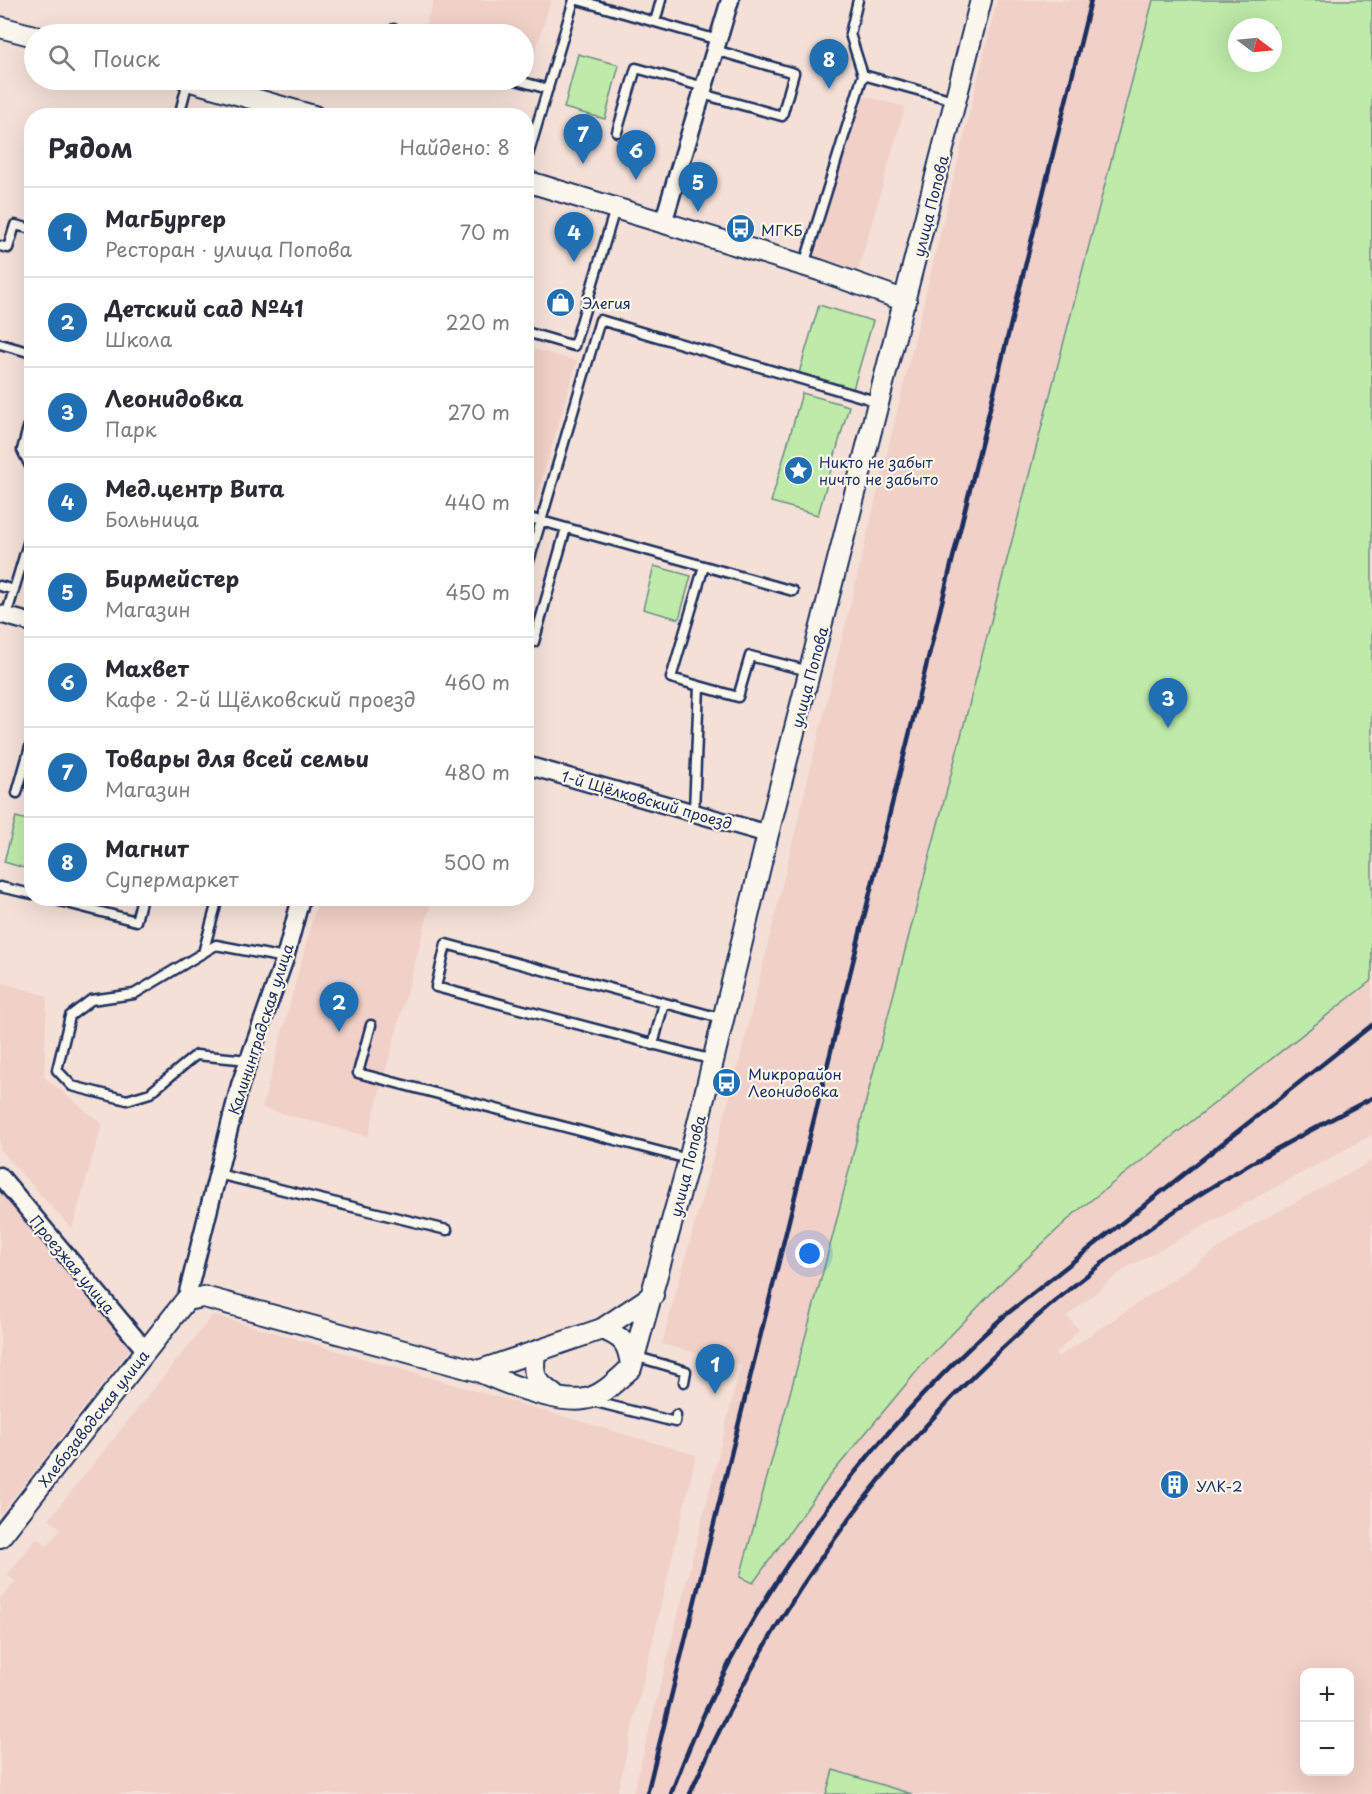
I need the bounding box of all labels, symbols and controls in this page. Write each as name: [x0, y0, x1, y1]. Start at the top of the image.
north arrow: [1228, 18, 1282, 72]
search box: [24, 24, 534, 90]
pin: 8: [810, 40, 848, 89]
icon: search: [45, 41, 78, 74]
text: Поиск: [93, 41, 160, 74]
pin: 7: [564, 114, 602, 164]
text: Рядом: [48, 128, 133, 167]
pin: 6: [616, 130, 656, 180]
text: Найдено: 8: [400, 132, 510, 162]
street label: улица Попова: [906, 152, 954, 259]
pin: 5: [678, 162, 718, 212]
text: МагБургер: [105, 201, 226, 234]
pin: 4: [554, 212, 594, 262]
bus stop icon: МГКБ: [724, 213, 756, 245]
text: 1: [63, 217, 72, 247]
text: 70 m: [460, 217, 510, 247]
place label: МГКБ: [761, 218, 802, 241]
text: Ресторан · улица Попова: [105, 234, 352, 264]
shop icon: Элегия: [545, 286, 577, 318]
text: Детский сад №41: [105, 291, 304, 324]
place label: Элегия: [582, 291, 631, 314]
text: 2: [60, 307, 75, 337]
text: 220 m: [446, 307, 510, 337]
text: Школа: [105, 324, 172, 354]
text: Леонидовка: [105, 381, 244, 414]
text: 3: [61, 397, 74, 427]
text: 270 m: [447, 397, 510, 427]
text: Парк: [105, 414, 157, 444]
place label: Никто не забыт ничто не забыто: [819, 450, 938, 490]
place icon: Никто не забыт ничто не забыто: [782, 454, 814, 486]
text: Мед.центр Вита: [105, 471, 285, 504]
text: 4: [61, 487, 74, 517]
text: 440 m: [445, 487, 510, 517]
text: Больница: [105, 504, 199, 534]
text: Бирмейстер: [105, 561, 239, 594]
text: 5: [61, 577, 74, 607]
text: 450 m: [445, 577, 510, 607]
text: Магазин: [105, 594, 191, 624]
street label: улица Попова: [784, 623, 834, 730]
text: Махвет: [105, 651, 189, 684]
text: 6: [60, 667, 75, 697]
text: 460 m: [444, 667, 510, 697]
pin: 3: [1148, 678, 1188, 728]
text: Кафе · 2-й Щёлковский проезд: [105, 684, 416, 714]
text: Товары для всей семьи: [105, 741, 369, 774]
text: 7: [62, 757, 73, 787]
text: 480 m: [445, 757, 510, 787]
street label: 1-й Щёлковский проезд: [559, 764, 735, 834]
text: Магазин: [105, 774, 191, 804]
text: Магнит: [105, 831, 189, 864]
text: 8: [61, 847, 74, 877]
text: 500 m: [443, 847, 510, 877]
text: Супермаркет: [105, 864, 238, 894]
street label: Калининградская улица: [221, 940, 299, 1118]
pin: 2: [320, 982, 358, 1032]
place label: Микрорайон Леонидовка: [748, 1062, 842, 1102]
bus stop icon: Микрорайон Леонидовка: [711, 1066, 743, 1098]
street label: улица Попова: [663, 1112, 711, 1219]
street label: Проезжая улица: [25, 1210, 121, 1319]
your location: [795, 1239, 824, 1268]
street label: Хлебозаводская улица: [32, 1344, 154, 1491]
pin: 1: [696, 1344, 734, 1394]
building icon: УЛК-2: [1159, 1469, 1191, 1501]
place label: УЛК-2: [1196, 1474, 1243, 1497]
map controls: [1300, 1668, 1354, 1776]
button: +: [1300, 1668, 1354, 1722]
button: −: [1300, 1722, 1354, 1776]

